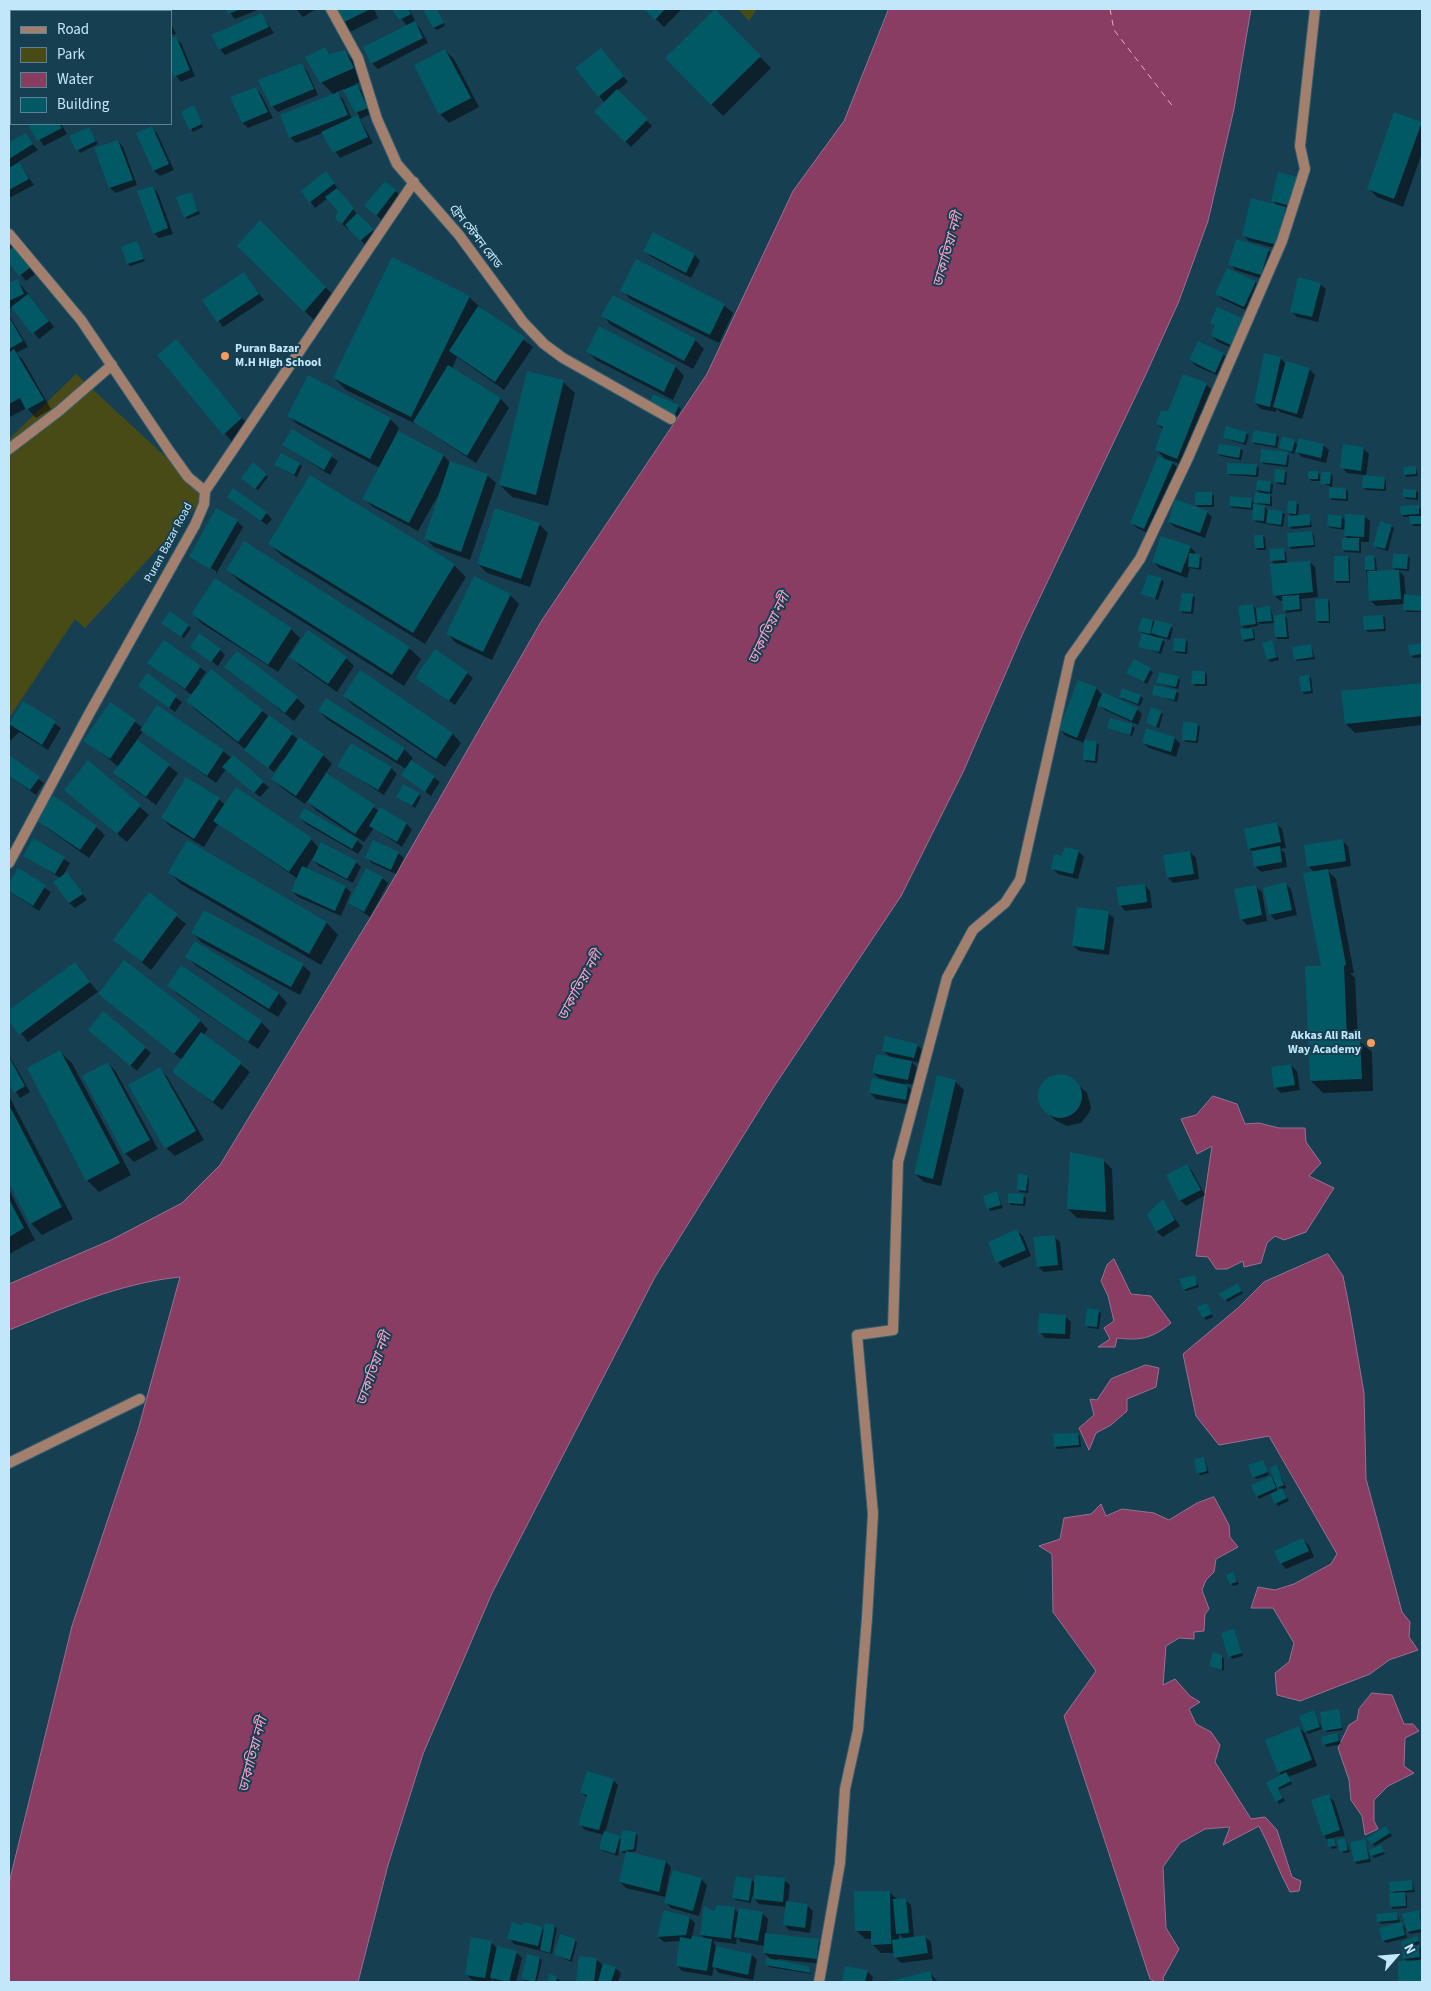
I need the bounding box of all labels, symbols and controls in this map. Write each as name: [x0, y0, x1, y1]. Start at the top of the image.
legend: [10, 10, 172, 125]
text: Road: [57, 19, 89, 40]
text: Park: [57, 44, 85, 65]
text: Water: [57, 69, 93, 90]
text: Building: [57, 94, 109, 115]
street label: ট্রেন স্টেশন রোড: [446, 202, 504, 272]
water label: ডাকাতিয়া নদী: [930, 210, 968, 290]
place label: Puran Bazar M.H High School: [235, 342, 321, 370]
marker: Puran Bazar M.H High School: [219, 350, 231, 362]
street label: Puran Bazar Road: [142, 501, 196, 585]
water label: ডাকাতিয়া নদী: [745, 590, 795, 668]
water label: ডাকাতিয়া নদী: [555, 948, 607, 1024]
place label: Akkas Ali Rail Way Academy: [1288, 1029, 1361, 1057]
marker: Akkas Ali Rail Way Academy: [1365, 1037, 1377, 1049]
water label: ডাকাতিয়া নদী: [354, 1330, 396, 1408]
water label: ডাকাতিয়া নদী: [236, 1715, 272, 1795]
north arrow: [1371, 1931, 1421, 1981]
text: N: [1398, 1941, 1420, 1958]

